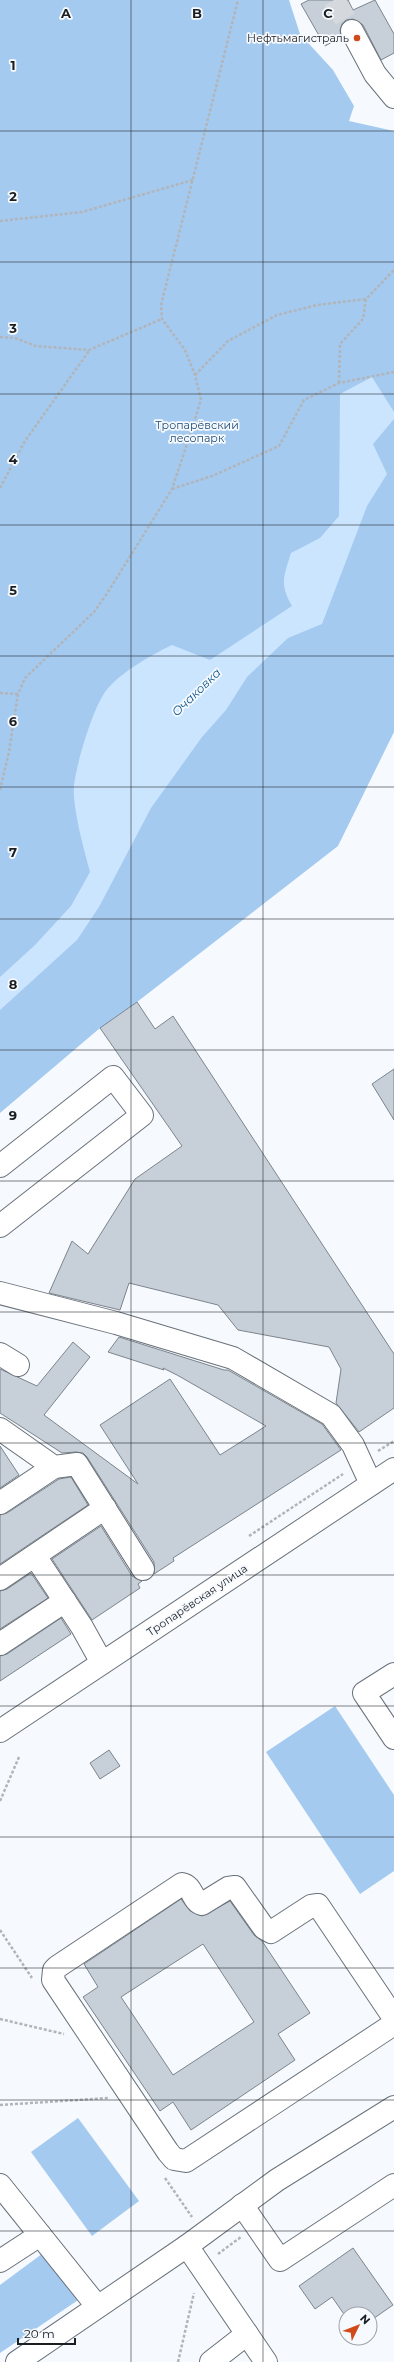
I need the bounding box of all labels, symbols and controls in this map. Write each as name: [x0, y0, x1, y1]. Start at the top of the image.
text: A: [60, 5, 72, 21]
text: B: [192, 5, 202, 21]
text: C: [323, 5, 333, 21]
place label: Нефтьмагистраль: [247, 31, 349, 45]
marker: Нефтьмагистраль: [352, 33, 362, 43]
text: 1: [10, 57, 16, 73]
text: 2: [9, 188, 17, 204]
text: 3: [8, 320, 17, 336]
park label: Тропарёвский лесопарк: [155, 418, 239, 445]
text: 4: [9, 451, 18, 467]
text: 5: [9, 582, 17, 598]
water label: Очаковка: [168, 665, 224, 719]
text: 6: [9, 713, 18, 729]
text: 7: [9, 844, 17, 860]
text: 8: [9, 976, 18, 992]
text: 9: [9, 1107, 17, 1123]
street label: Тропарёвская улица: [144, 1561, 250, 1639]
north arrow: [338, 2306, 378, 2346]
text: N: [357, 2311, 373, 2327]
scale bar: [18, 2320, 75, 2346]
text: 20 m: [24, 2326, 55, 2341]

